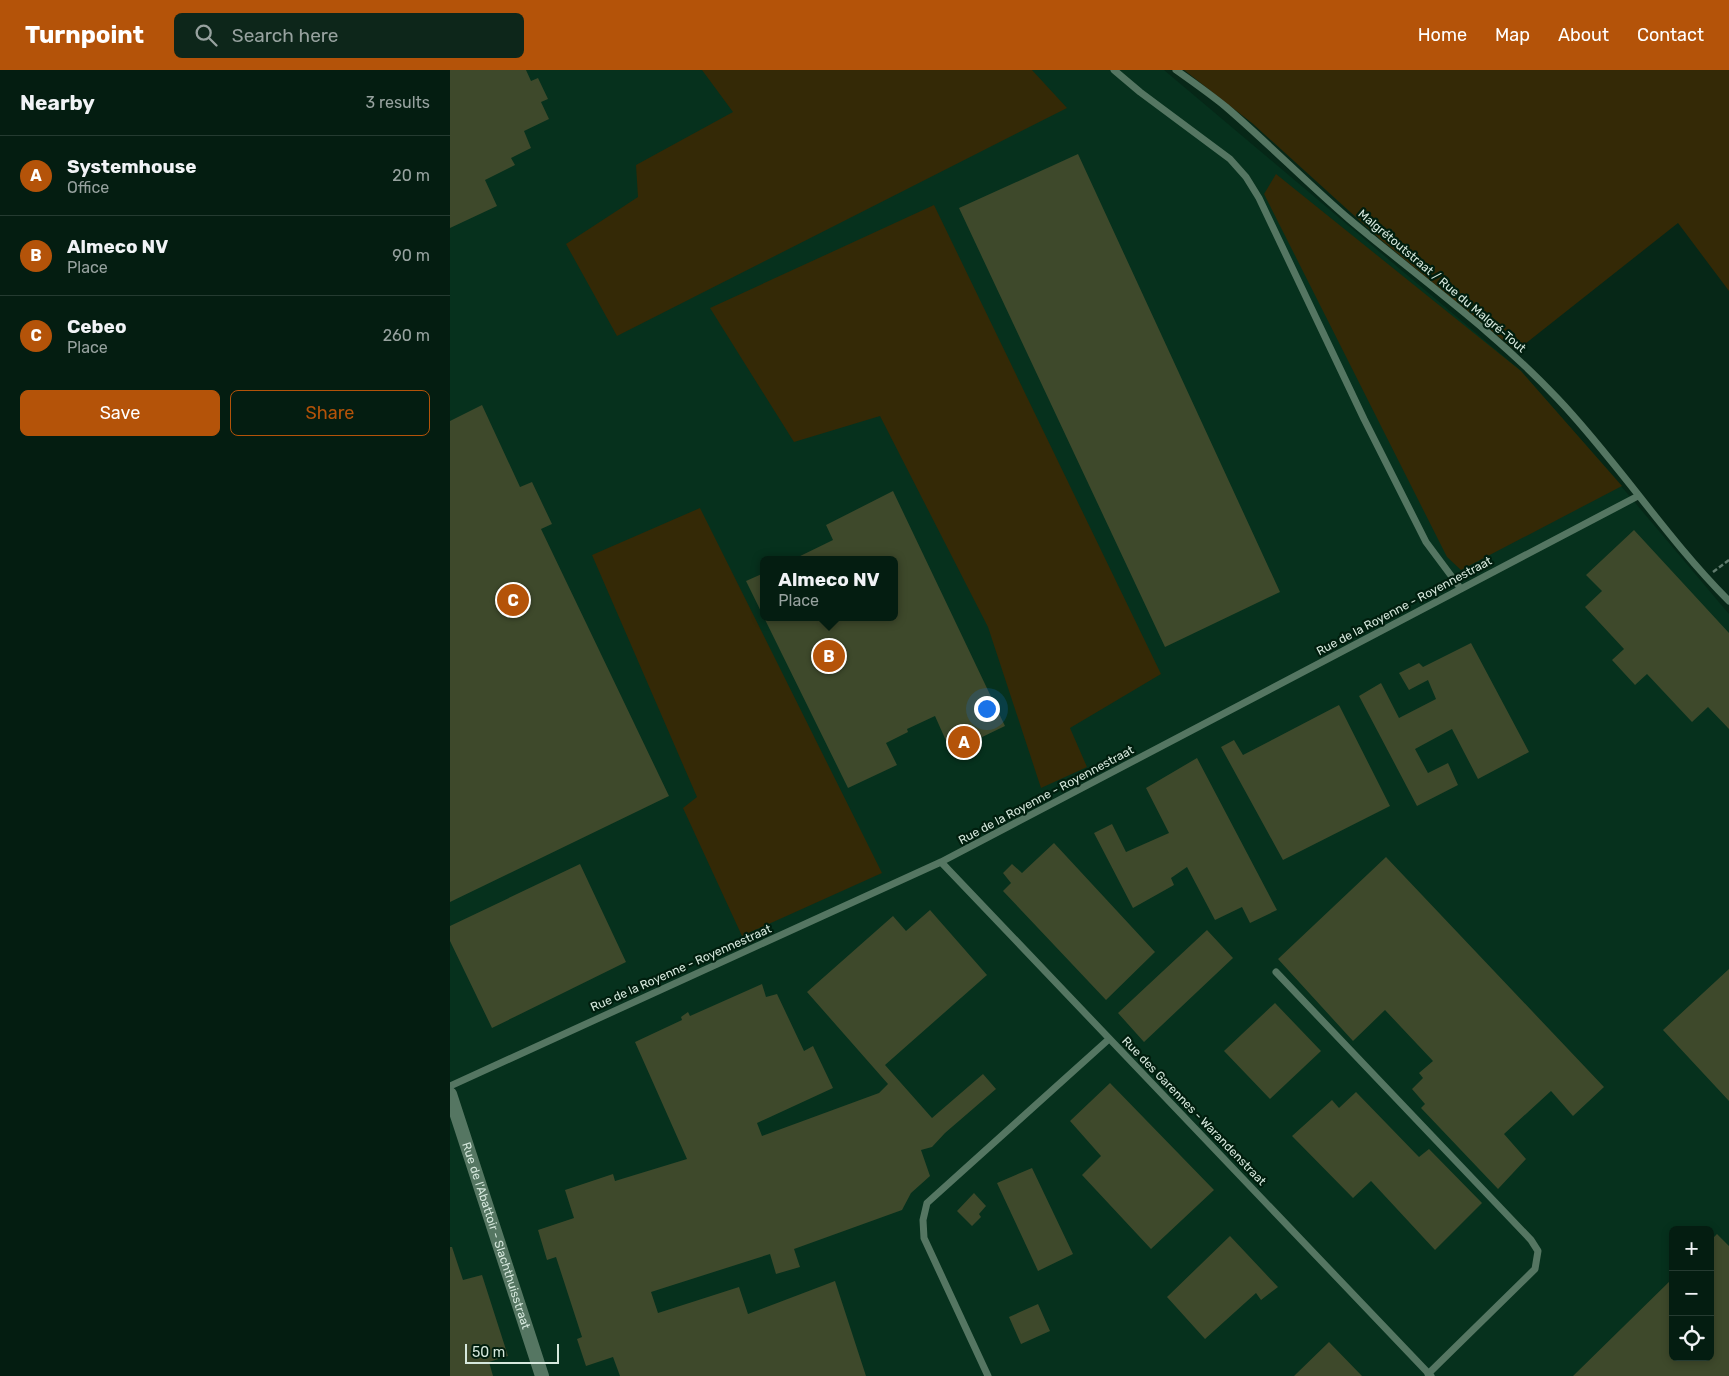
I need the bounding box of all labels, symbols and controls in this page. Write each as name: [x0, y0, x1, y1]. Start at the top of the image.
search box: [174, 13, 524, 58]
text: Turnpoint: [25, 21, 144, 49]
icon: search: [192, 21, 220, 49]
text: Search here: [232, 24, 338, 47]
text: Home: [1418, 24, 1467, 46]
text: Map: [1495, 24, 1530, 46]
text: About: [1558, 24, 1609, 46]
text: Contact: [1637, 24, 1704, 46]
text: Nearby: [20, 90, 95, 115]
text: 3 results: [365, 93, 430, 112]
text: Systemhouse: [67, 155, 197, 178]
text: A: [30, 166, 42, 185]
text: 20 m: [392, 166, 430, 185]
text: Office: [67, 178, 109, 197]
street label: Malgrétoutstraat / Rue du Malgré-Tout: [1355, 207, 1529, 356]
text: Almeco NV: [67, 235, 168, 258]
text: B: [30, 246, 42, 265]
text: 90 m: [392, 246, 430, 265]
text: Place: [67, 258, 108, 277]
text: Cebeo: [67, 315, 127, 338]
text: C: [30, 326, 42, 345]
text: 260 m: [383, 326, 430, 345]
text: Place: [67, 338, 108, 357]
button: Save: [20, 390, 220, 436]
button: Share: [230, 390, 430, 436]
street label: Rue de la Royenne - Royennestraat: [1314, 554, 1494, 658]
popup: [760, 556, 898, 621]
text: Almeco NV: [778, 568, 880, 591]
pin: C: [497, 581, 529, 619]
text: Place: [778, 591, 819, 610]
pin: B: [813, 637, 845, 675]
your location: [974, 696, 1000, 722]
pin: A: [948, 723, 980, 761]
street label: Rue de la Royenne - Royennestraat: [956, 743, 1136, 847]
street label: Rue de la Royenne - Royennestraat: [588, 922, 774, 1014]
street label: Rue des Garennes - Warandenstraat: [1119, 1034, 1269, 1188]
street label: Rue de l'Abattoir - Slachthuisstraat: [459, 1140, 533, 1331]
map controls: [1669, 1226, 1714, 1361]
button: +: [1669, 1226, 1714, 1271]
button: −: [1669, 1271, 1714, 1316]
button: locate: [1669, 1316, 1714, 1361]
scale bar: [465, 1341, 559, 1364]
text: 50 m: [472, 1344, 505, 1361]

